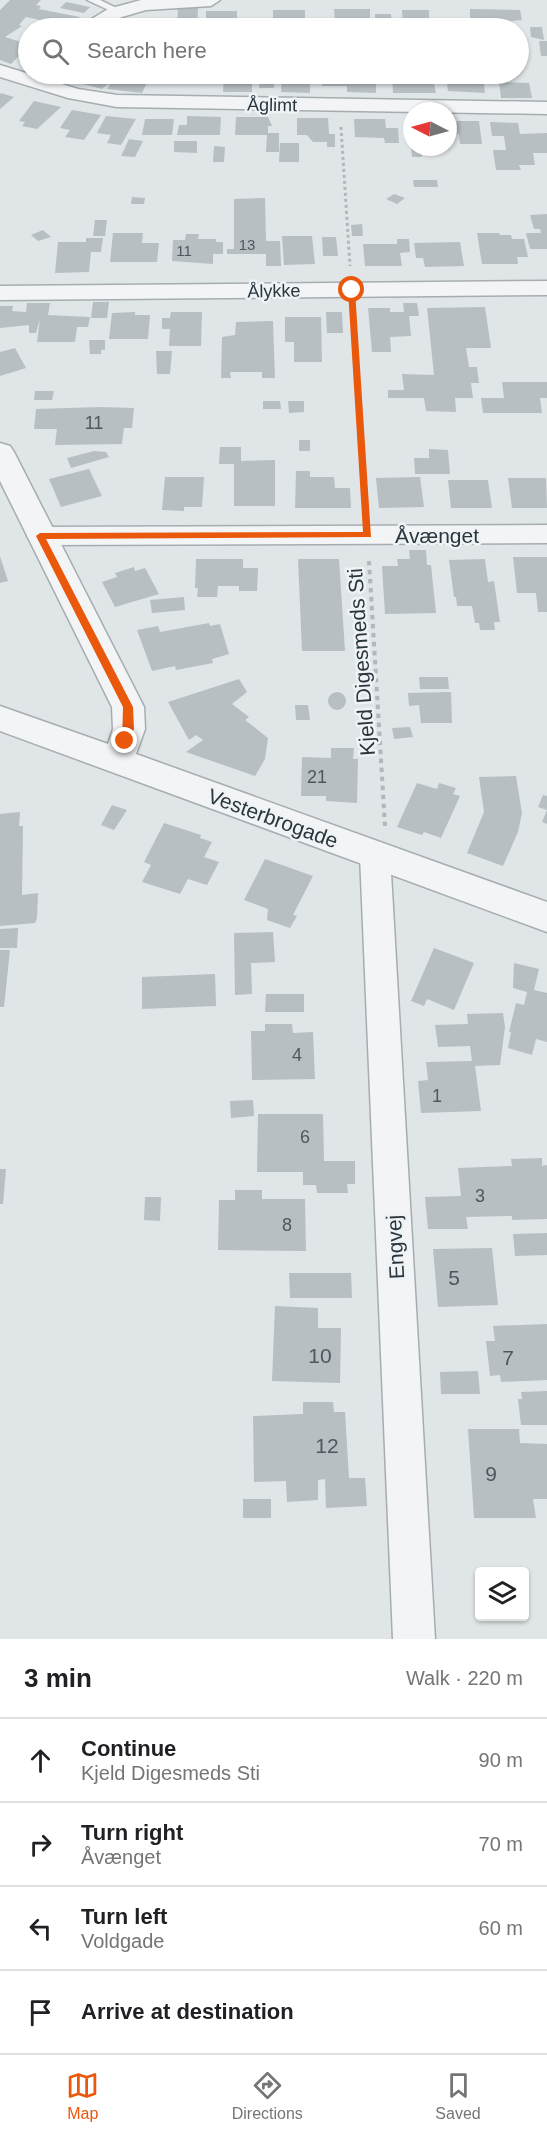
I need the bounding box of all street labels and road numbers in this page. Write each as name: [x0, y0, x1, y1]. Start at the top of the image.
street label: Åglimt: [247, 95, 297, 115]
street label: Ålykke: [247, 281, 301, 301]
street label: Åvænget: [395, 524, 479, 547]
street label: Kjeld Digesmeds Sti: [343, 567, 379, 757]
street label: Vesterbrogade: [205, 784, 341, 852]
street label: Engvej: [382, 1214, 408, 1280]

